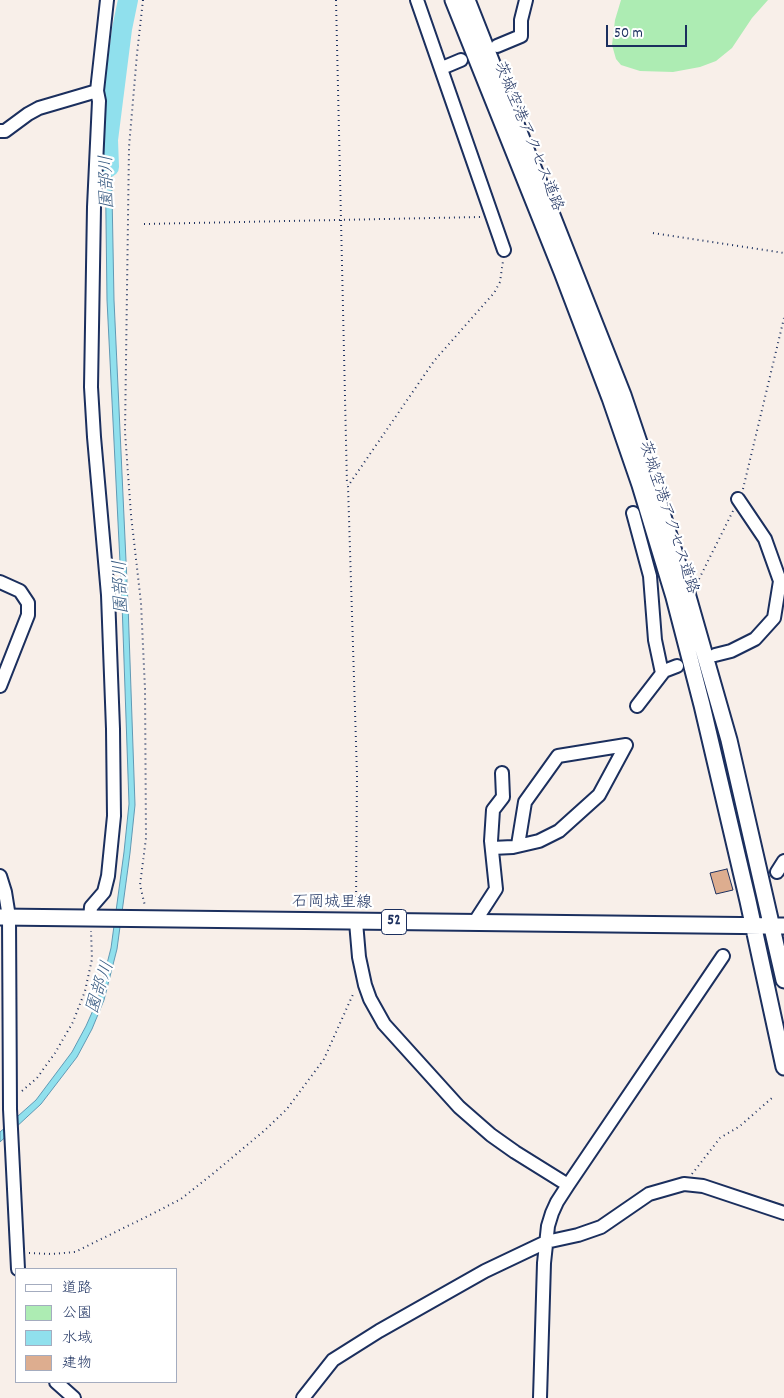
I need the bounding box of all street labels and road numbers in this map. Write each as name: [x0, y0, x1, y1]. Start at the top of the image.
street label: 茨城空港アクセス道路: [488, 59, 566, 215]
street label: 茨城空港アクセス道路: [633, 439, 701, 597]
street label: 石岡城里線: [292, 894, 372, 914]
road number: 52: [382, 910, 406, 934]

